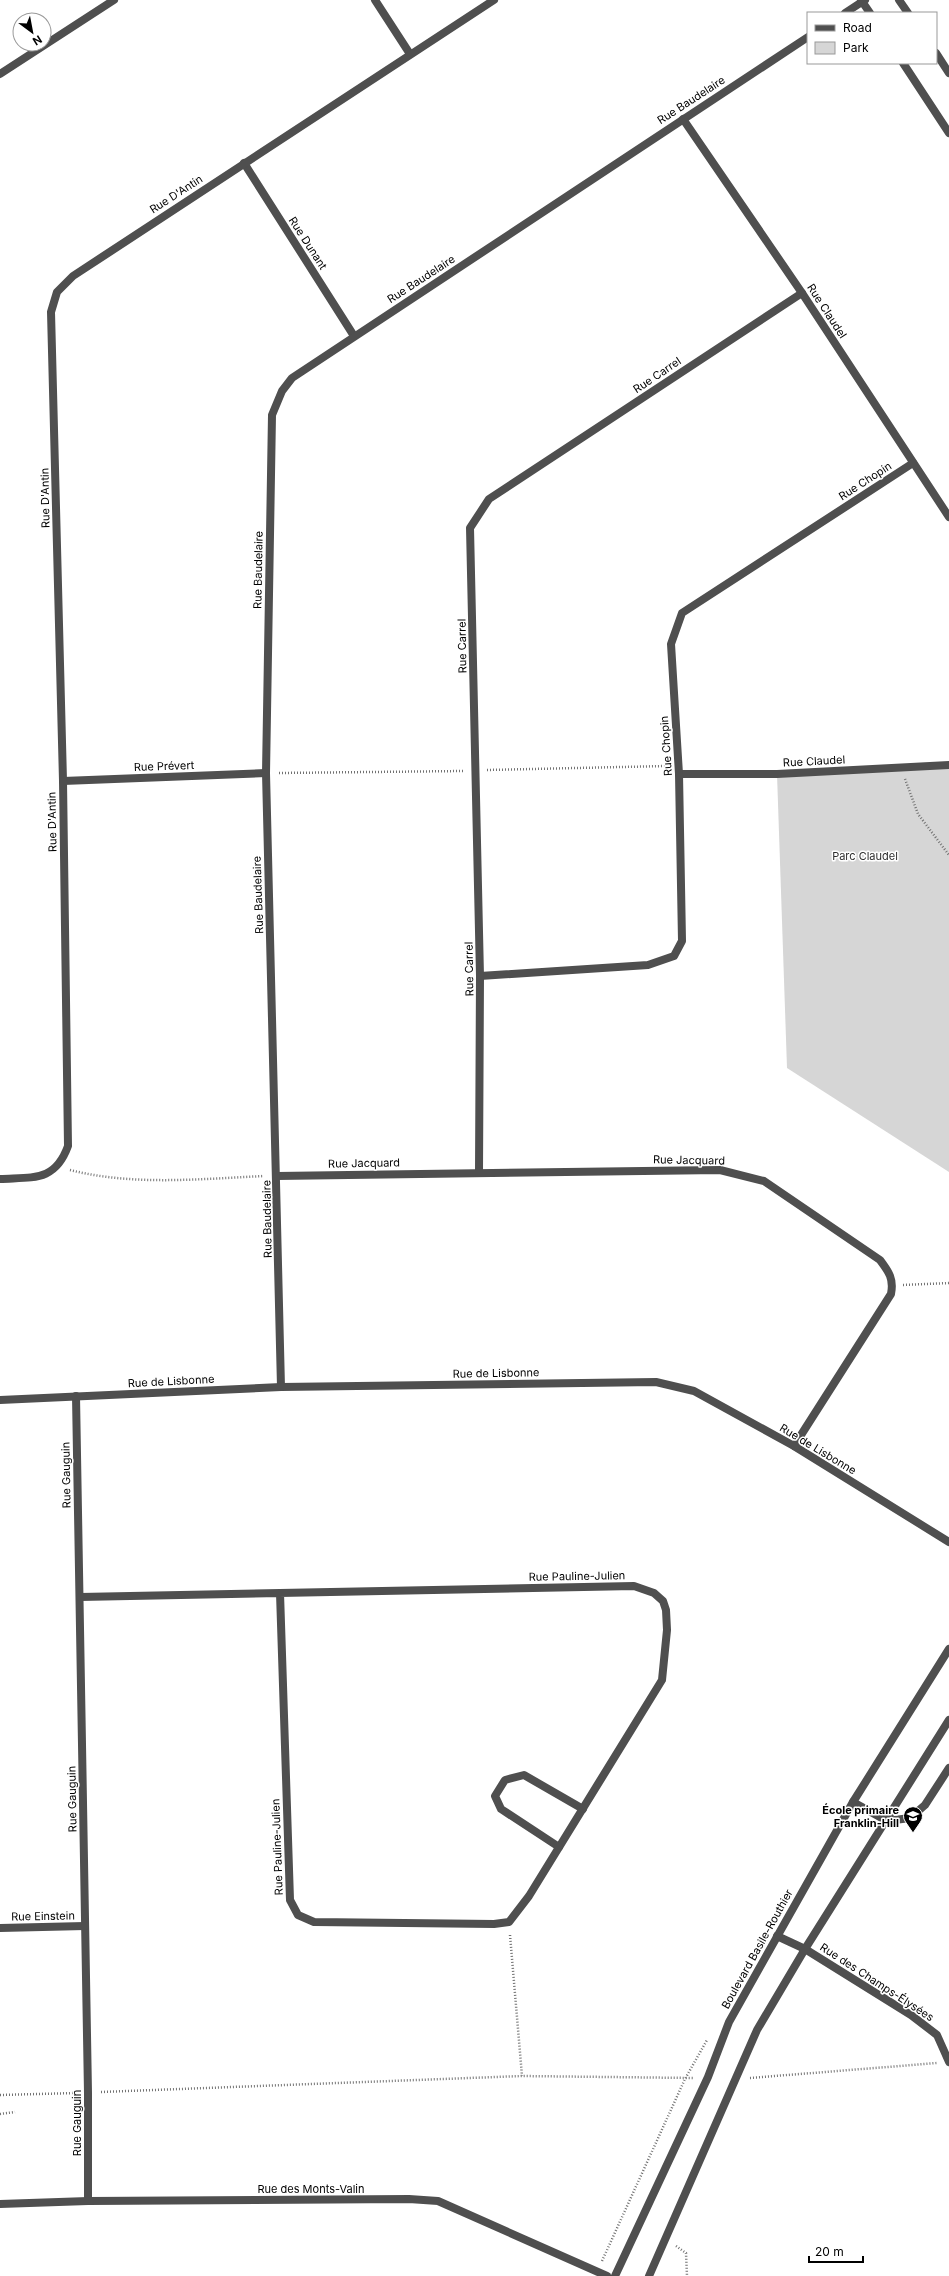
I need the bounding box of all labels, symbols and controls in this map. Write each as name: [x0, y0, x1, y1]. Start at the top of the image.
north arrow: [12, 12, 52, 52]
legend: [807, 12, 937, 64]
text: Road: [843, 20, 872, 35]
text: N: [30, 32, 45, 49]
text: Park: [843, 40, 869, 55]
street label: Rue Baudelaire: [654, 73, 728, 127]
street label: Rue D'Antin: [147, 172, 205, 216]
street label: Rue Dunant: [286, 214, 331, 272]
street label: Rue Baudelaire: [384, 252, 458, 306]
street label: Rue Claudel: [804, 281, 850, 341]
street label: Rue Carrel: [630, 354, 684, 396]
street label: Rue Chopin: [836, 459, 894, 503]
street label: Rue D'Antin: [37, 468, 53, 528]
street label: Rue Baudelaire: [250, 531, 266, 609]
street label: Rue Carrel: [455, 619, 469, 673]
street label: Rue Chopin: [657, 716, 675, 776]
street label: Rue Claudel: [783, 752, 845, 770]
street label: Rue Prévert: [133, 758, 195, 774]
street label: Rue D'Antin: [44, 792, 60, 852]
park label: Parc Claudel: [832, 849, 898, 863]
street label: Rue Baudelaire: [250, 856, 266, 934]
street label: Rue Carrel: [462, 942, 476, 996]
street label: Rue Jacquard: [653, 1152, 725, 1168]
street label: Rue Jacquard: [328, 1155, 400, 1171]
street label: Rue Baudelaire: [259, 1180, 275, 1258]
street label: Rue de Lisbonne: [453, 1365, 539, 1381]
street label: Rue de Lisbonne: [127, 1372, 215, 1390]
street label: Rue de Lisbonne: [777, 1421, 859, 1477]
street label: Rue Gauguin: [58, 1442, 74, 1508]
street label: Rue Pauline-Julien: [529, 1568, 625, 1584]
street label: Rue Gauguin: [64, 1766, 80, 1832]
street label: Rue Pauline-Julien: [268, 1798, 286, 1896]
place label: École primaire Franklin-Hill: [822, 1803, 899, 1830]
school or university icon: École primaire Franklin-Hill: [902, 1805, 924, 1833]
street label: Boulevard Basile-Routhier: [718, 1887, 796, 2011]
street label: Rue Einstein: [11, 1908, 75, 1924]
street label: Rue des Champs-Élysées: [817, 1940, 937, 2024]
street label: Rue Gauguin: [70, 2090, 84, 2156]
street label: Rue des Monts-Valin: [257, 2182, 365, 2196]
scale bar: [809, 2238, 863, 2264]
text: 20 m: [815, 2244, 844, 2259]

